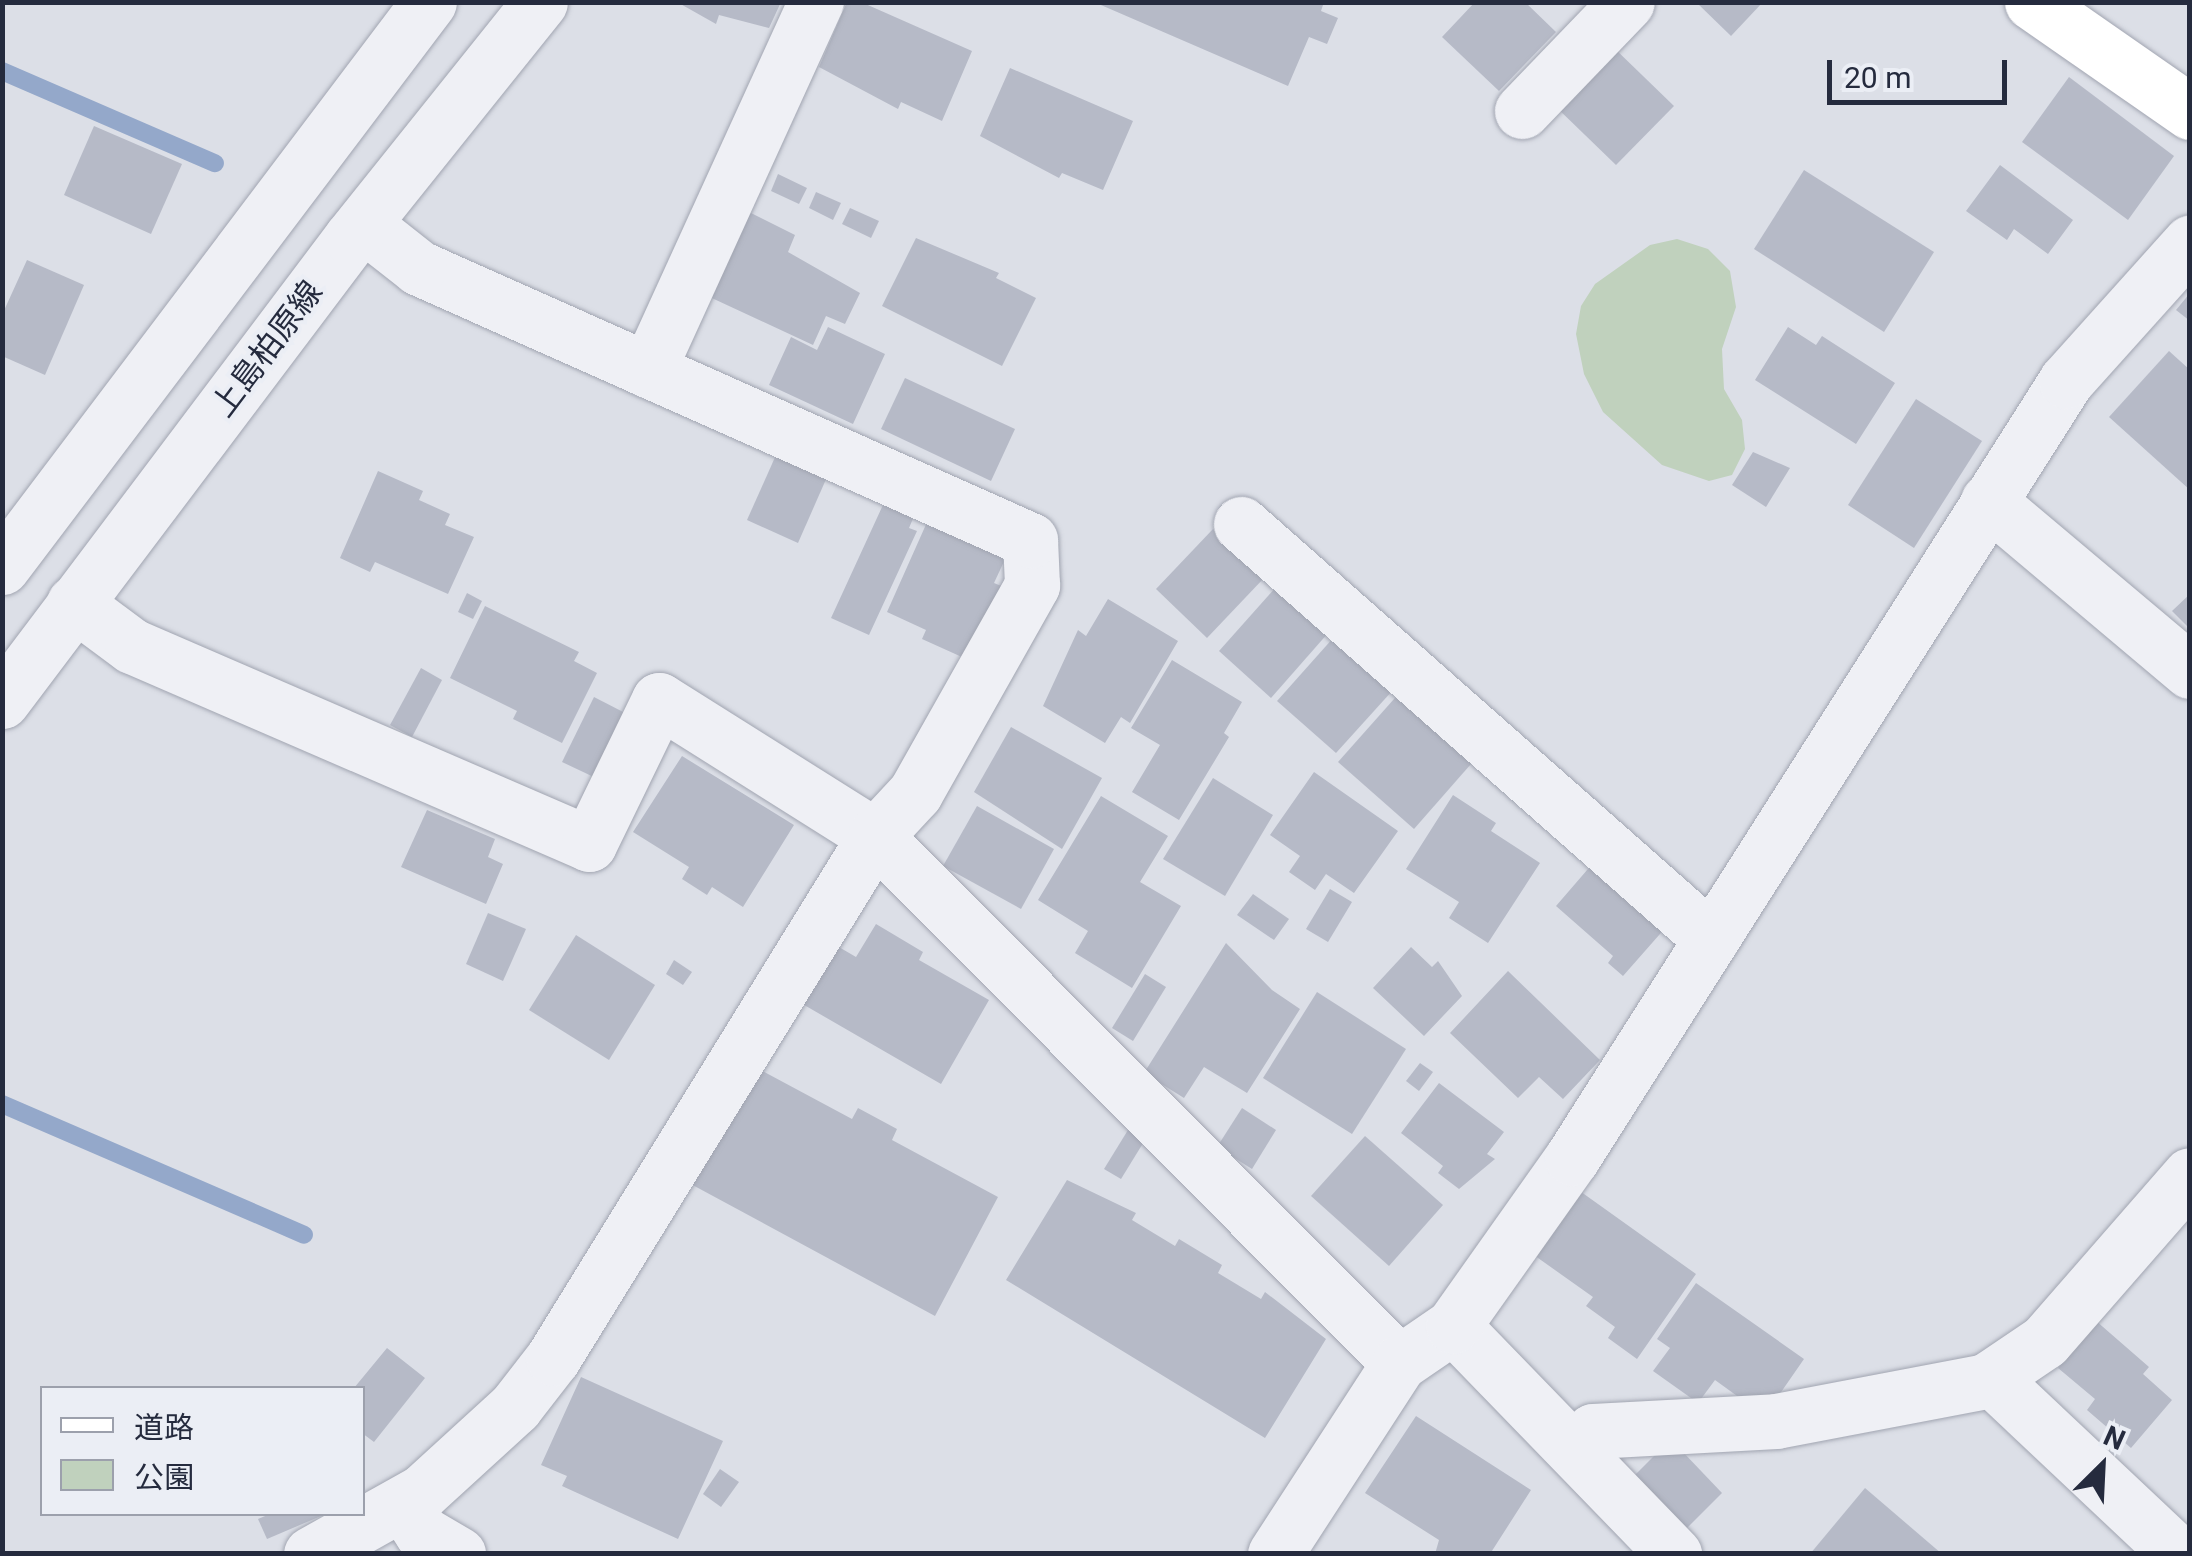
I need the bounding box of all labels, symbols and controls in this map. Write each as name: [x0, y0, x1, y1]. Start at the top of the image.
scale bar: [1832, 40, 2012, 102]
text: 20 m: [1844, 60, 1911, 95]
street label: 上島柏原線: [204, 274, 330, 424]
legend: [40, 1386, 365, 1516]
text: 道路: [134, 1410, 194, 1445]
north arrow: [2052, 1416, 2152, 1516]
text: N: [2099, 1419, 2130, 1457]
text: 公園: [134, 1460, 194, 1495]

